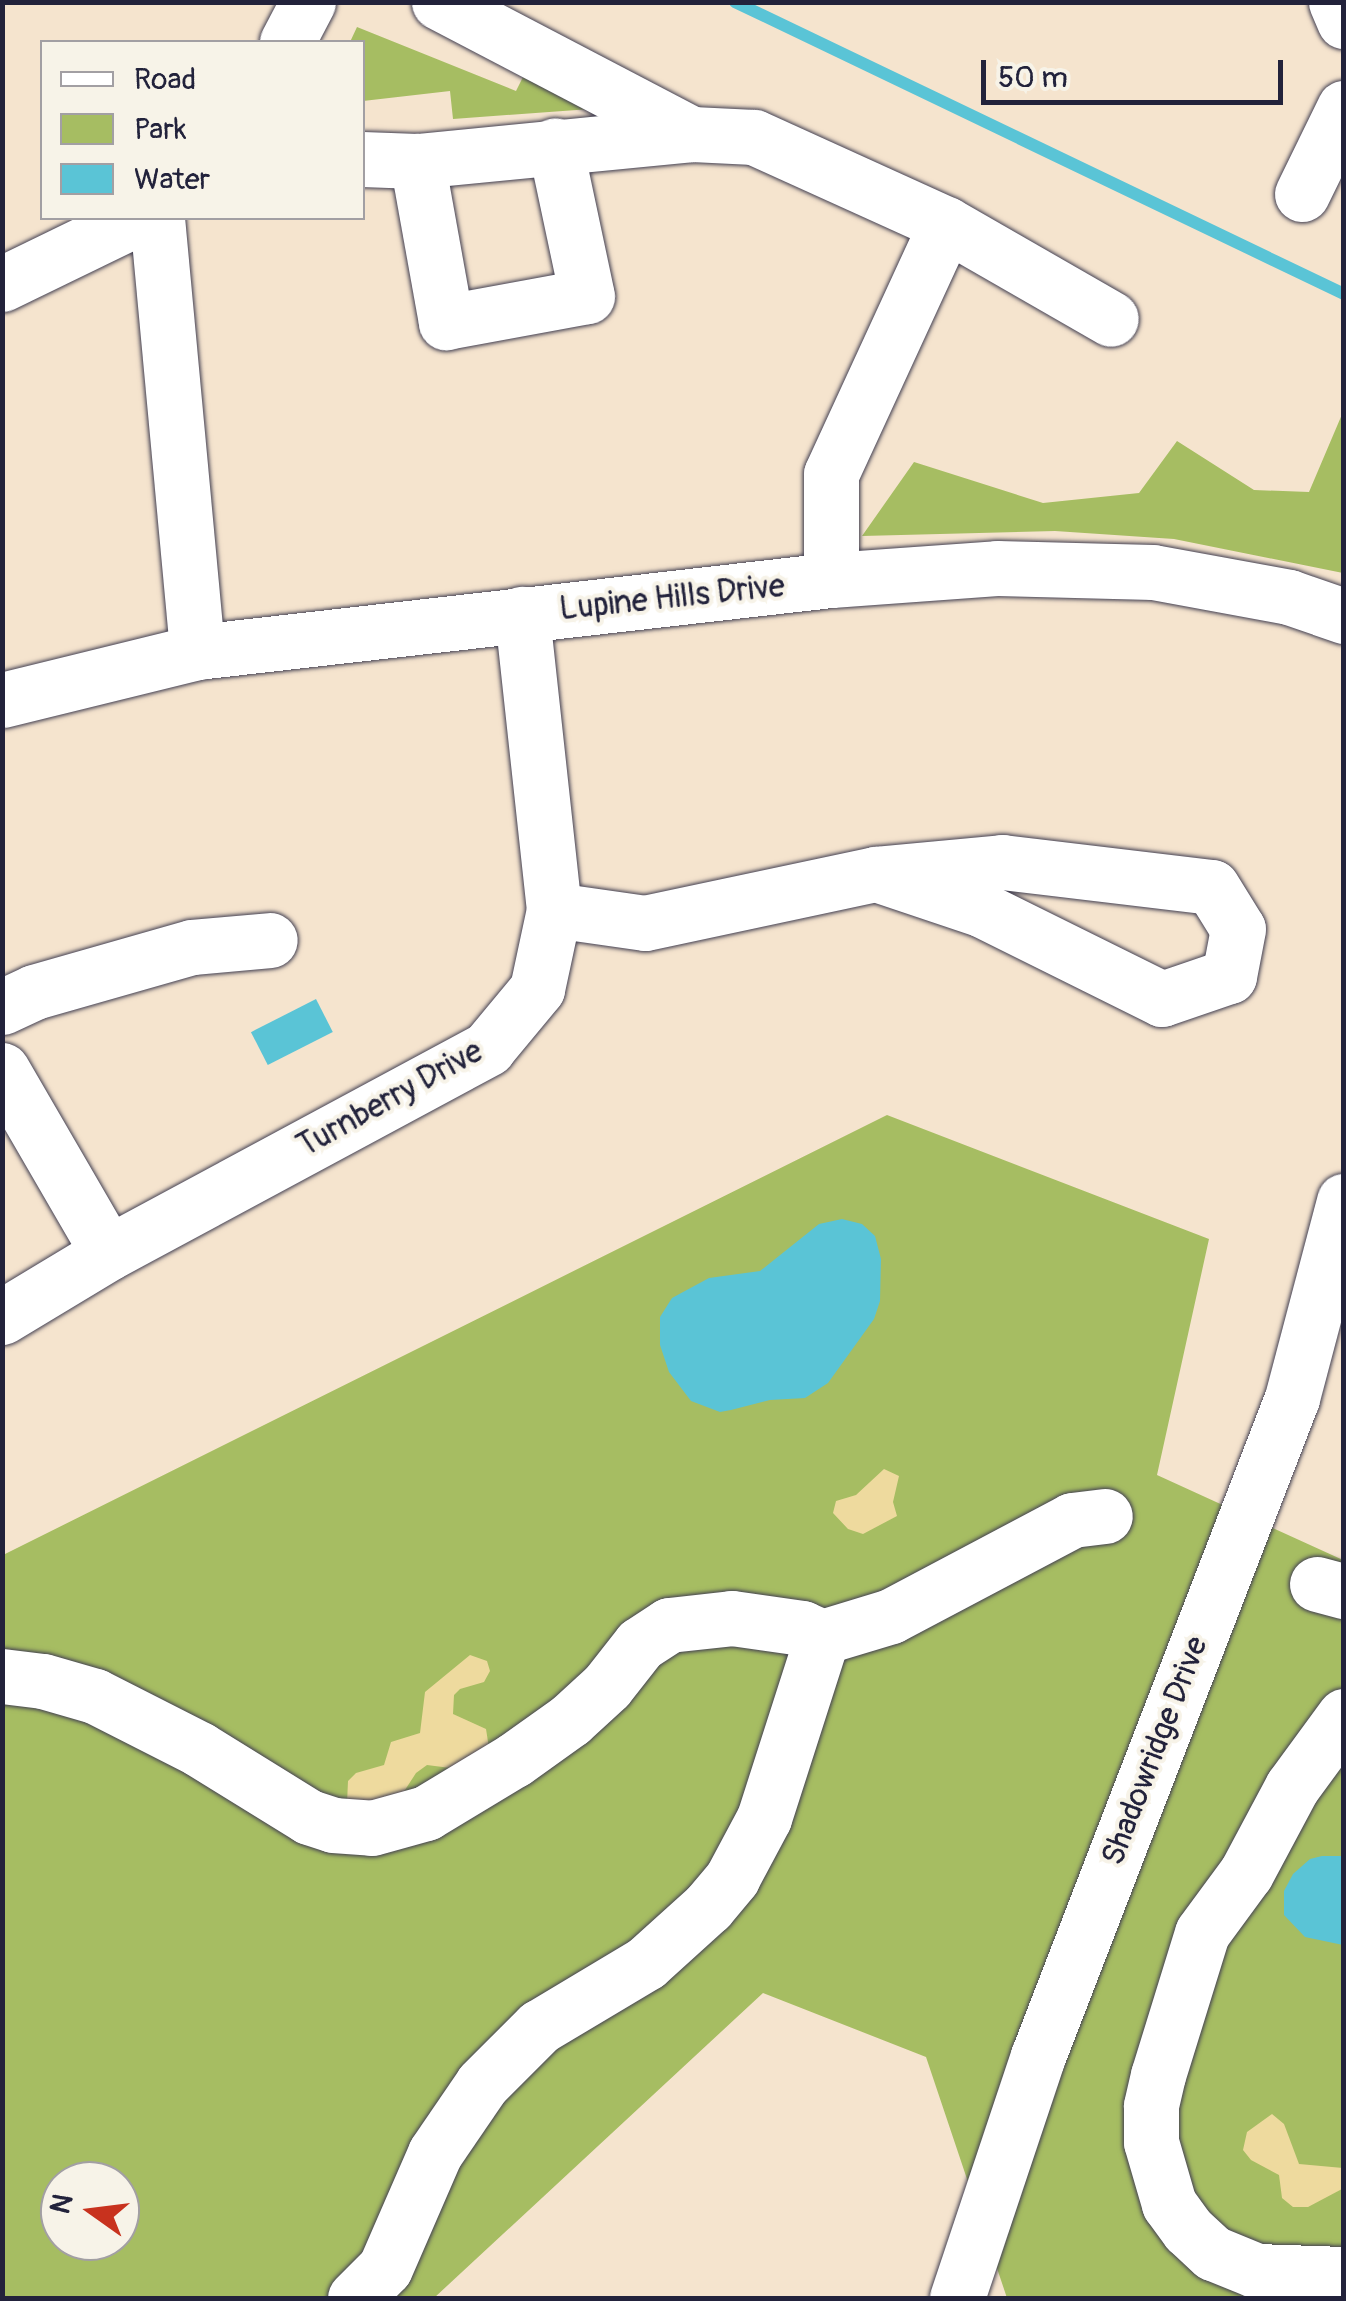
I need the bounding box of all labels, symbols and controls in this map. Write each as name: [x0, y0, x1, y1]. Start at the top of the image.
legend: [40, 40, 365, 220]
scale bar: [986, 40, 1288, 102]
text: 50 m: [998, 59, 1068, 96]
text: Road: [134, 61, 196, 98]
text: Park: [134, 111, 187, 148]
text: Water: [134, 161, 210, 198]
street label: Lupine Hills Drive: [558, 567, 786, 629]
street label: Turnberry Drive: [291, 1032, 489, 1166]
street label: Shadowridge Drive: [1094, 1631, 1216, 1871]
north arrow: [40, 2161, 140, 2261]
text: N: [43, 2191, 82, 2218]

